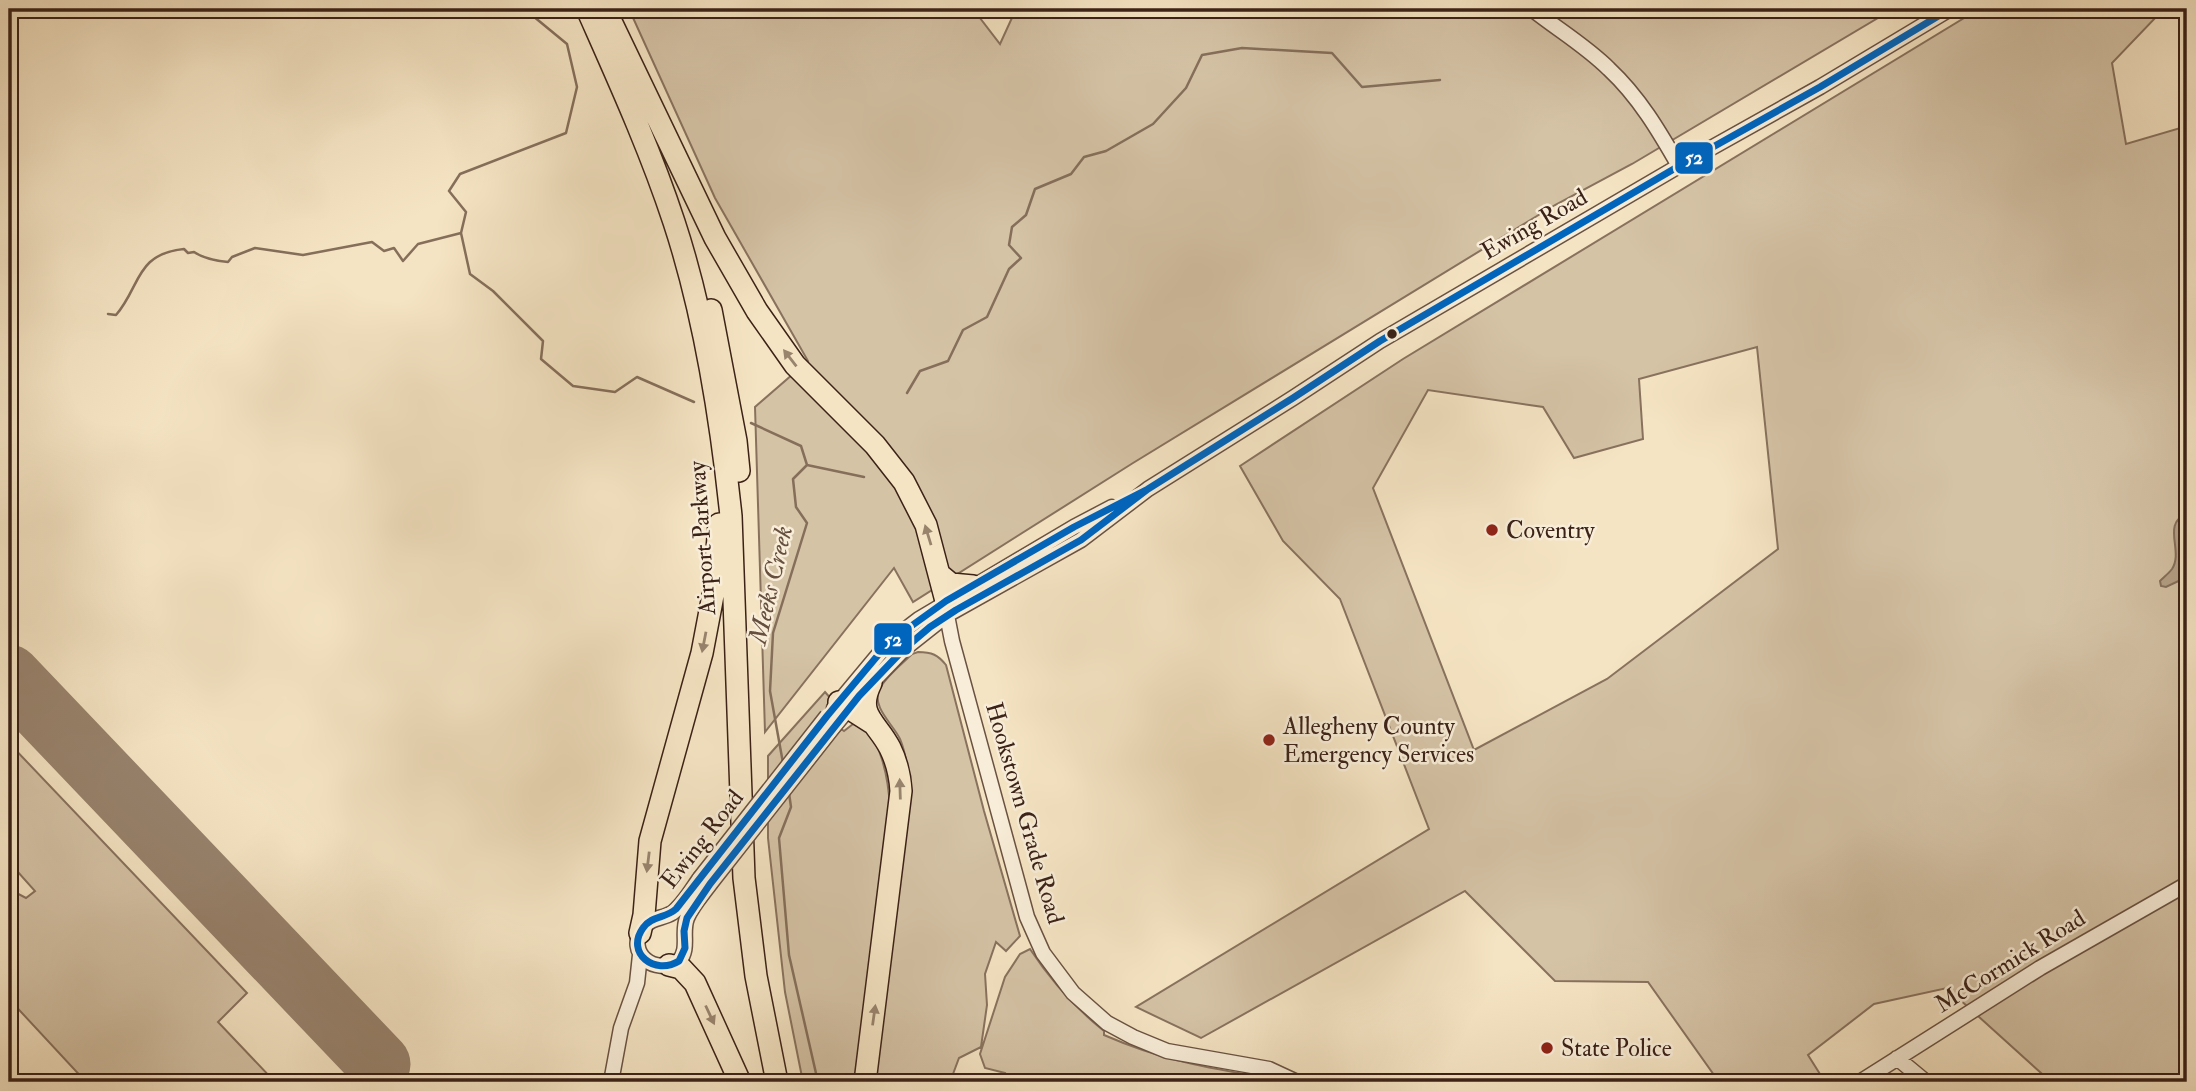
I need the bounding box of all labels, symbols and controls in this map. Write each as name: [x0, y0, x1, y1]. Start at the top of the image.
line badge: 52: [1674, 141, 1714, 175]
text: 52: [1685, 146, 1703, 170]
street label: Ewing Road: [1476, 182, 1593, 267]
unlabelled marker: [1385, 327, 1399, 341]
one-way arrow: [784, 349, 798, 367]
street label: Airport Parkway: [682, 459, 723, 617]
place label: Coventry: [1506, 515, 1595, 546]
marker: Coventry: [1484, 522, 1500, 538]
water label: Meeks Creek: [741, 523, 800, 649]
one-way arrow: [923, 525, 933, 546]
line badge: 52: [873, 622, 913, 656]
text: 52: [884, 628, 902, 652]
one-way arrow: [698, 631, 709, 653]
street label: Hookstown Grade Road: [978, 699, 1071, 928]
place label: Allegheny County Emergency Services: [1282, 711, 1474, 770]
marker: Allegheny County Emergency Services: [1261, 732, 1277, 748]
one-way arrow: [894, 778, 905, 800]
street label: Ewing Road: [654, 783, 751, 895]
one-way arrow: [642, 851, 653, 873]
street label: McCormick Road: [1929, 903, 2091, 1020]
one-way arrow: [869, 1004, 880, 1026]
one-way arrow: [704, 1005, 716, 1025]
place label: State Police: [1561, 1033, 1672, 1064]
marker: State Police: [1539, 1040, 1555, 1056]

